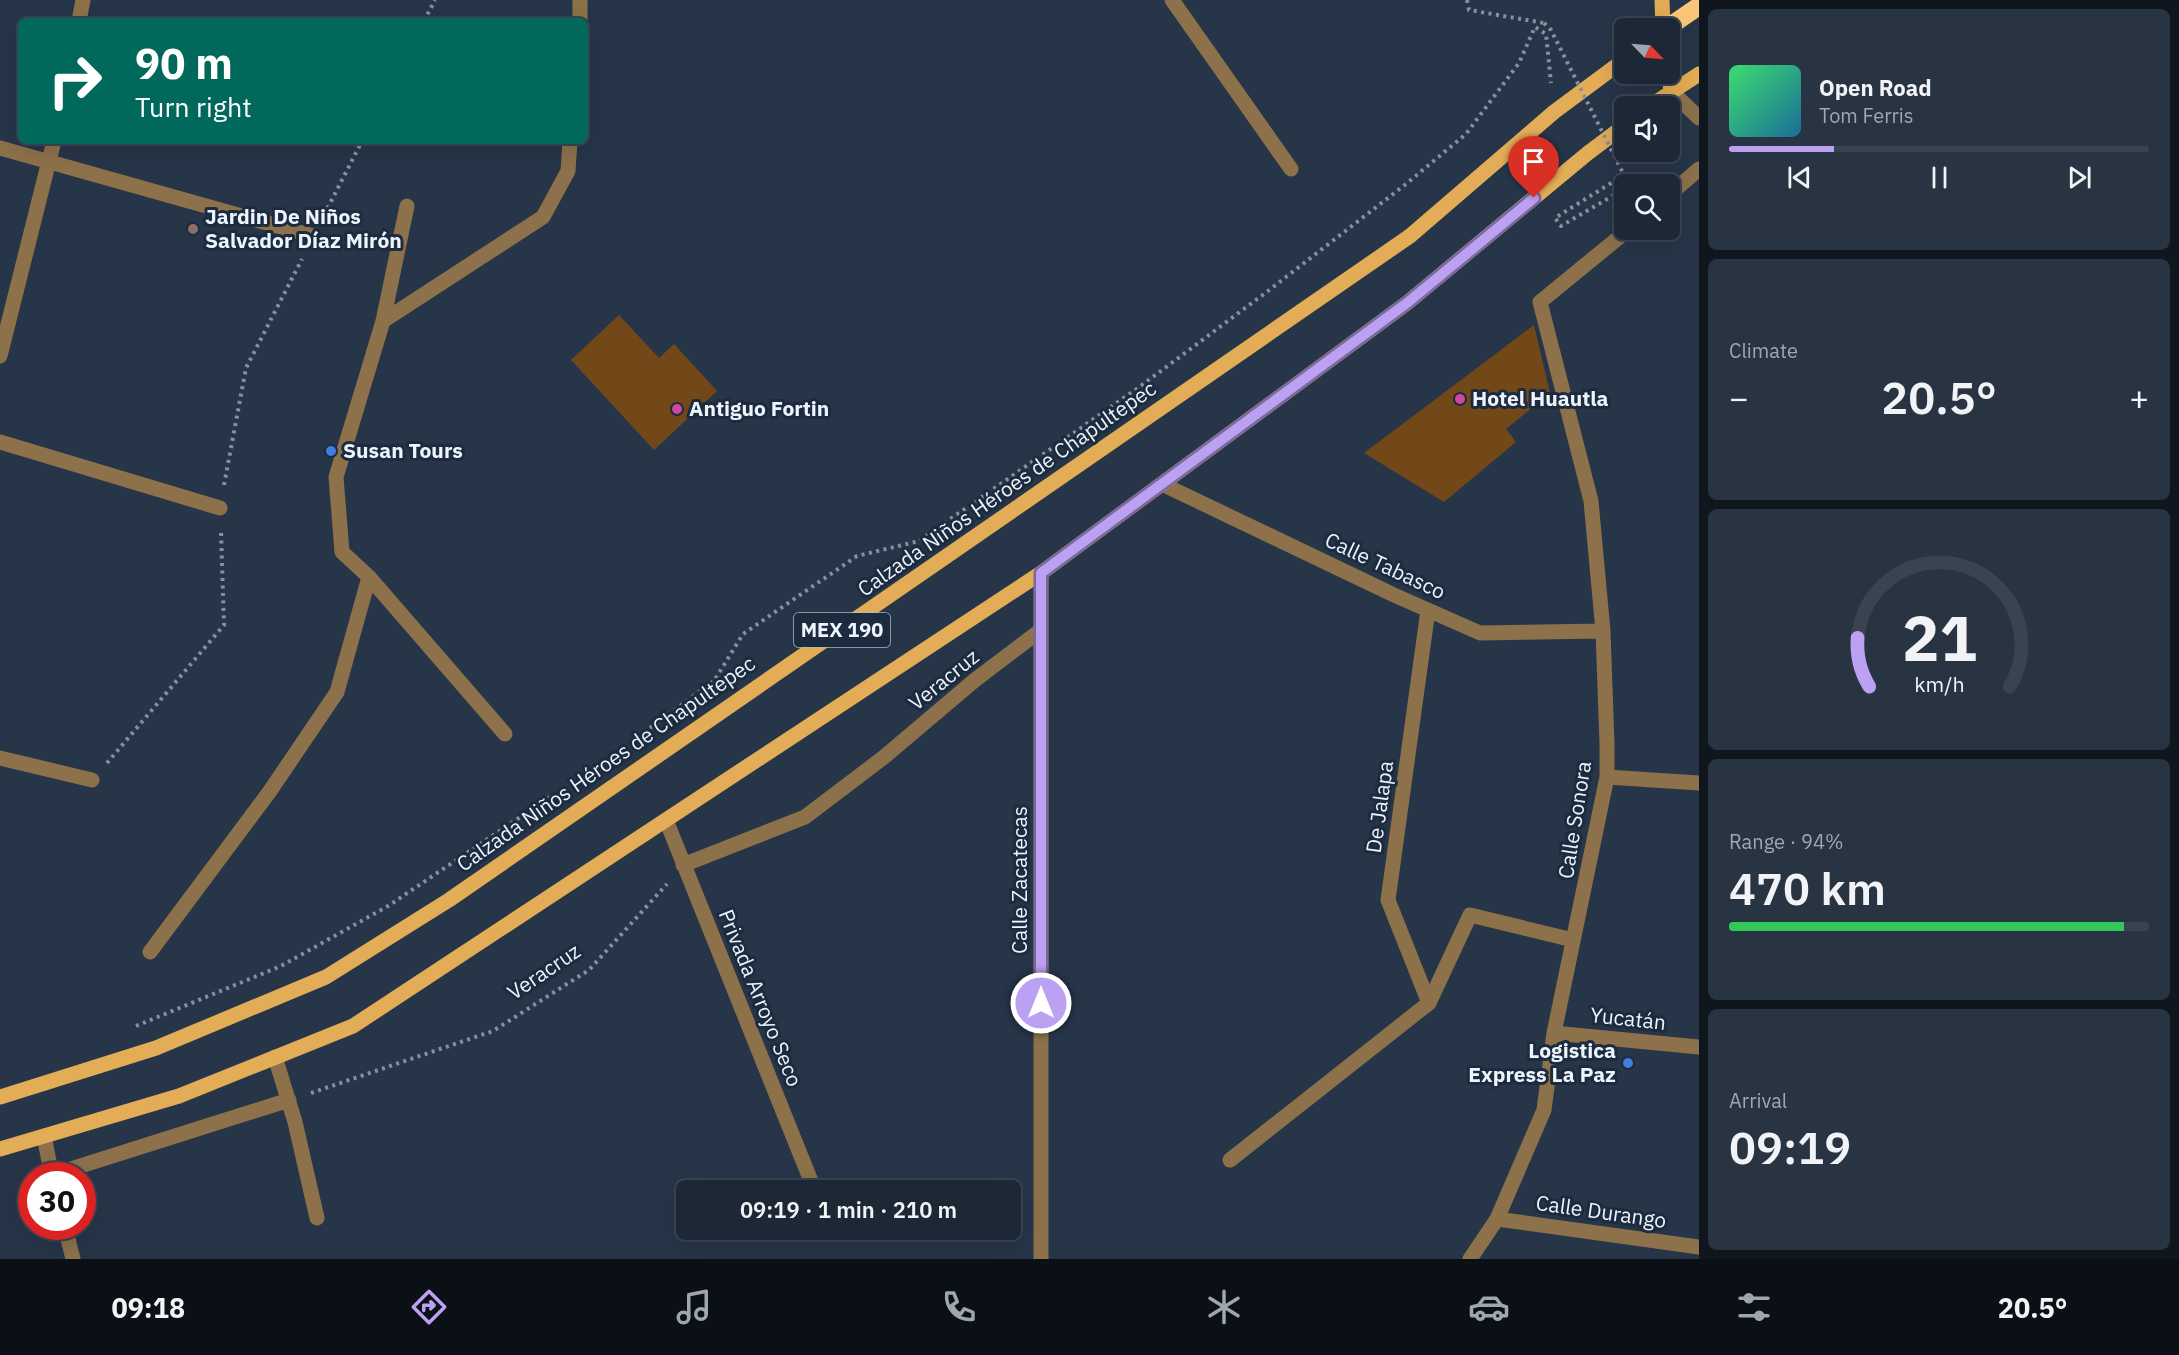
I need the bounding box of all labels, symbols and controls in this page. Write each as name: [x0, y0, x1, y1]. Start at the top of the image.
north arrow: [1614, 18, 1680, 84]
map controls: [1614, 18, 1680, 240]
text: 90 m: [135, 36, 233, 91]
icon: right: [36, 42, 114, 120]
text: Open Road: [1819, 73, 1932, 102]
text: Turn right: [135, 89, 252, 124]
button: sound: [1614, 96, 1680, 162]
text: Tom Ferris: [1819, 102, 1914, 129]
pin: [1508, 136, 1559, 198]
icon: arrive: [1517, 145, 1550, 178]
icon: previous: [1783, 161, 1816, 194]
icon: pause: [1923, 161, 1956, 194]
icon: next: [2063, 161, 2096, 194]
button: search: [1614, 174, 1680, 240]
place label: Jardin De Niños Salvador Díaz Mirón: [205, 202, 402, 254]
marker: Jardin De Niños Salvador Díaz Mirón: [186, 222, 200, 236]
text: Climate: [1729, 337, 1798, 364]
text: 20.5°: [1881, 368, 1997, 426]
street label: Calzada Niños Héroes de Chapultepec: [852, 374, 1161, 602]
text: −: [1729, 376, 1749, 419]
text: +: [2129, 376, 2149, 419]
place label: Hotel Huautla: [1472, 384, 1609, 412]
marker: Hotel Huautla: [1453, 392, 1467, 406]
place label: Antiguo Fortin: [689, 394, 829, 422]
marker: Antiguo Fortin: [670, 402, 684, 416]
place label: Susan Tours: [343, 436, 463, 464]
marker: Susan Tours: [324, 444, 338, 458]
street label: Calle Tabasco: [1321, 525, 1450, 605]
text: 21: [1902, 597, 1976, 678]
road number: MEX 190: [794, 613, 890, 647]
street label: Veracruz: [903, 642, 984, 716]
street label: Calzada Niños Héroes de Chapultepec: [451, 649, 760, 877]
text: km/h: [1914, 670, 1964, 698]
street label: De Jalapa: [1359, 759, 1399, 855]
street label: Calle Sonora: [1551, 759, 1597, 881]
street label: Calle Zacatecas: [1005, 806, 1033, 954]
text: Range · 94%: [1729, 828, 1844, 855]
text: 470 km: [1729, 859, 1886, 917]
street label: Privada Arroyo Seco: [713, 905, 809, 1090]
street label: Veracruz: [501, 936, 586, 1006]
position arrow: [1009, 971, 1073, 1035]
street label: Yucatán: [1589, 1000, 1667, 1036]
place label: Logistica Express La Paz: [1468, 1036, 1616, 1088]
marker: Logistica Express La Paz: [1621, 1056, 1635, 1070]
text: Arrival: [1729, 1087, 1787, 1114]
text: 09:19: [1729, 1118, 1851, 1176]
speed limit sign: 30: [18, 1162, 96, 1240]
street label: Calle Durango: [1534, 1188, 1668, 1234]
text: 09:19 · 1 min · 210 m: [740, 1195, 957, 1224]
icon: directions: [408, 1286, 450, 1328]
icon: music: [673, 1286, 715, 1328]
icon: phone: [938, 1286, 980, 1328]
icon: climate: [1203, 1286, 1245, 1328]
icon: car: [1468, 1286, 1510, 1328]
icon: filters: [1733, 1286, 1775, 1328]
text: 09:18: [111, 1290, 185, 1325]
text: 20.5°: [1998, 1290, 2067, 1325]

